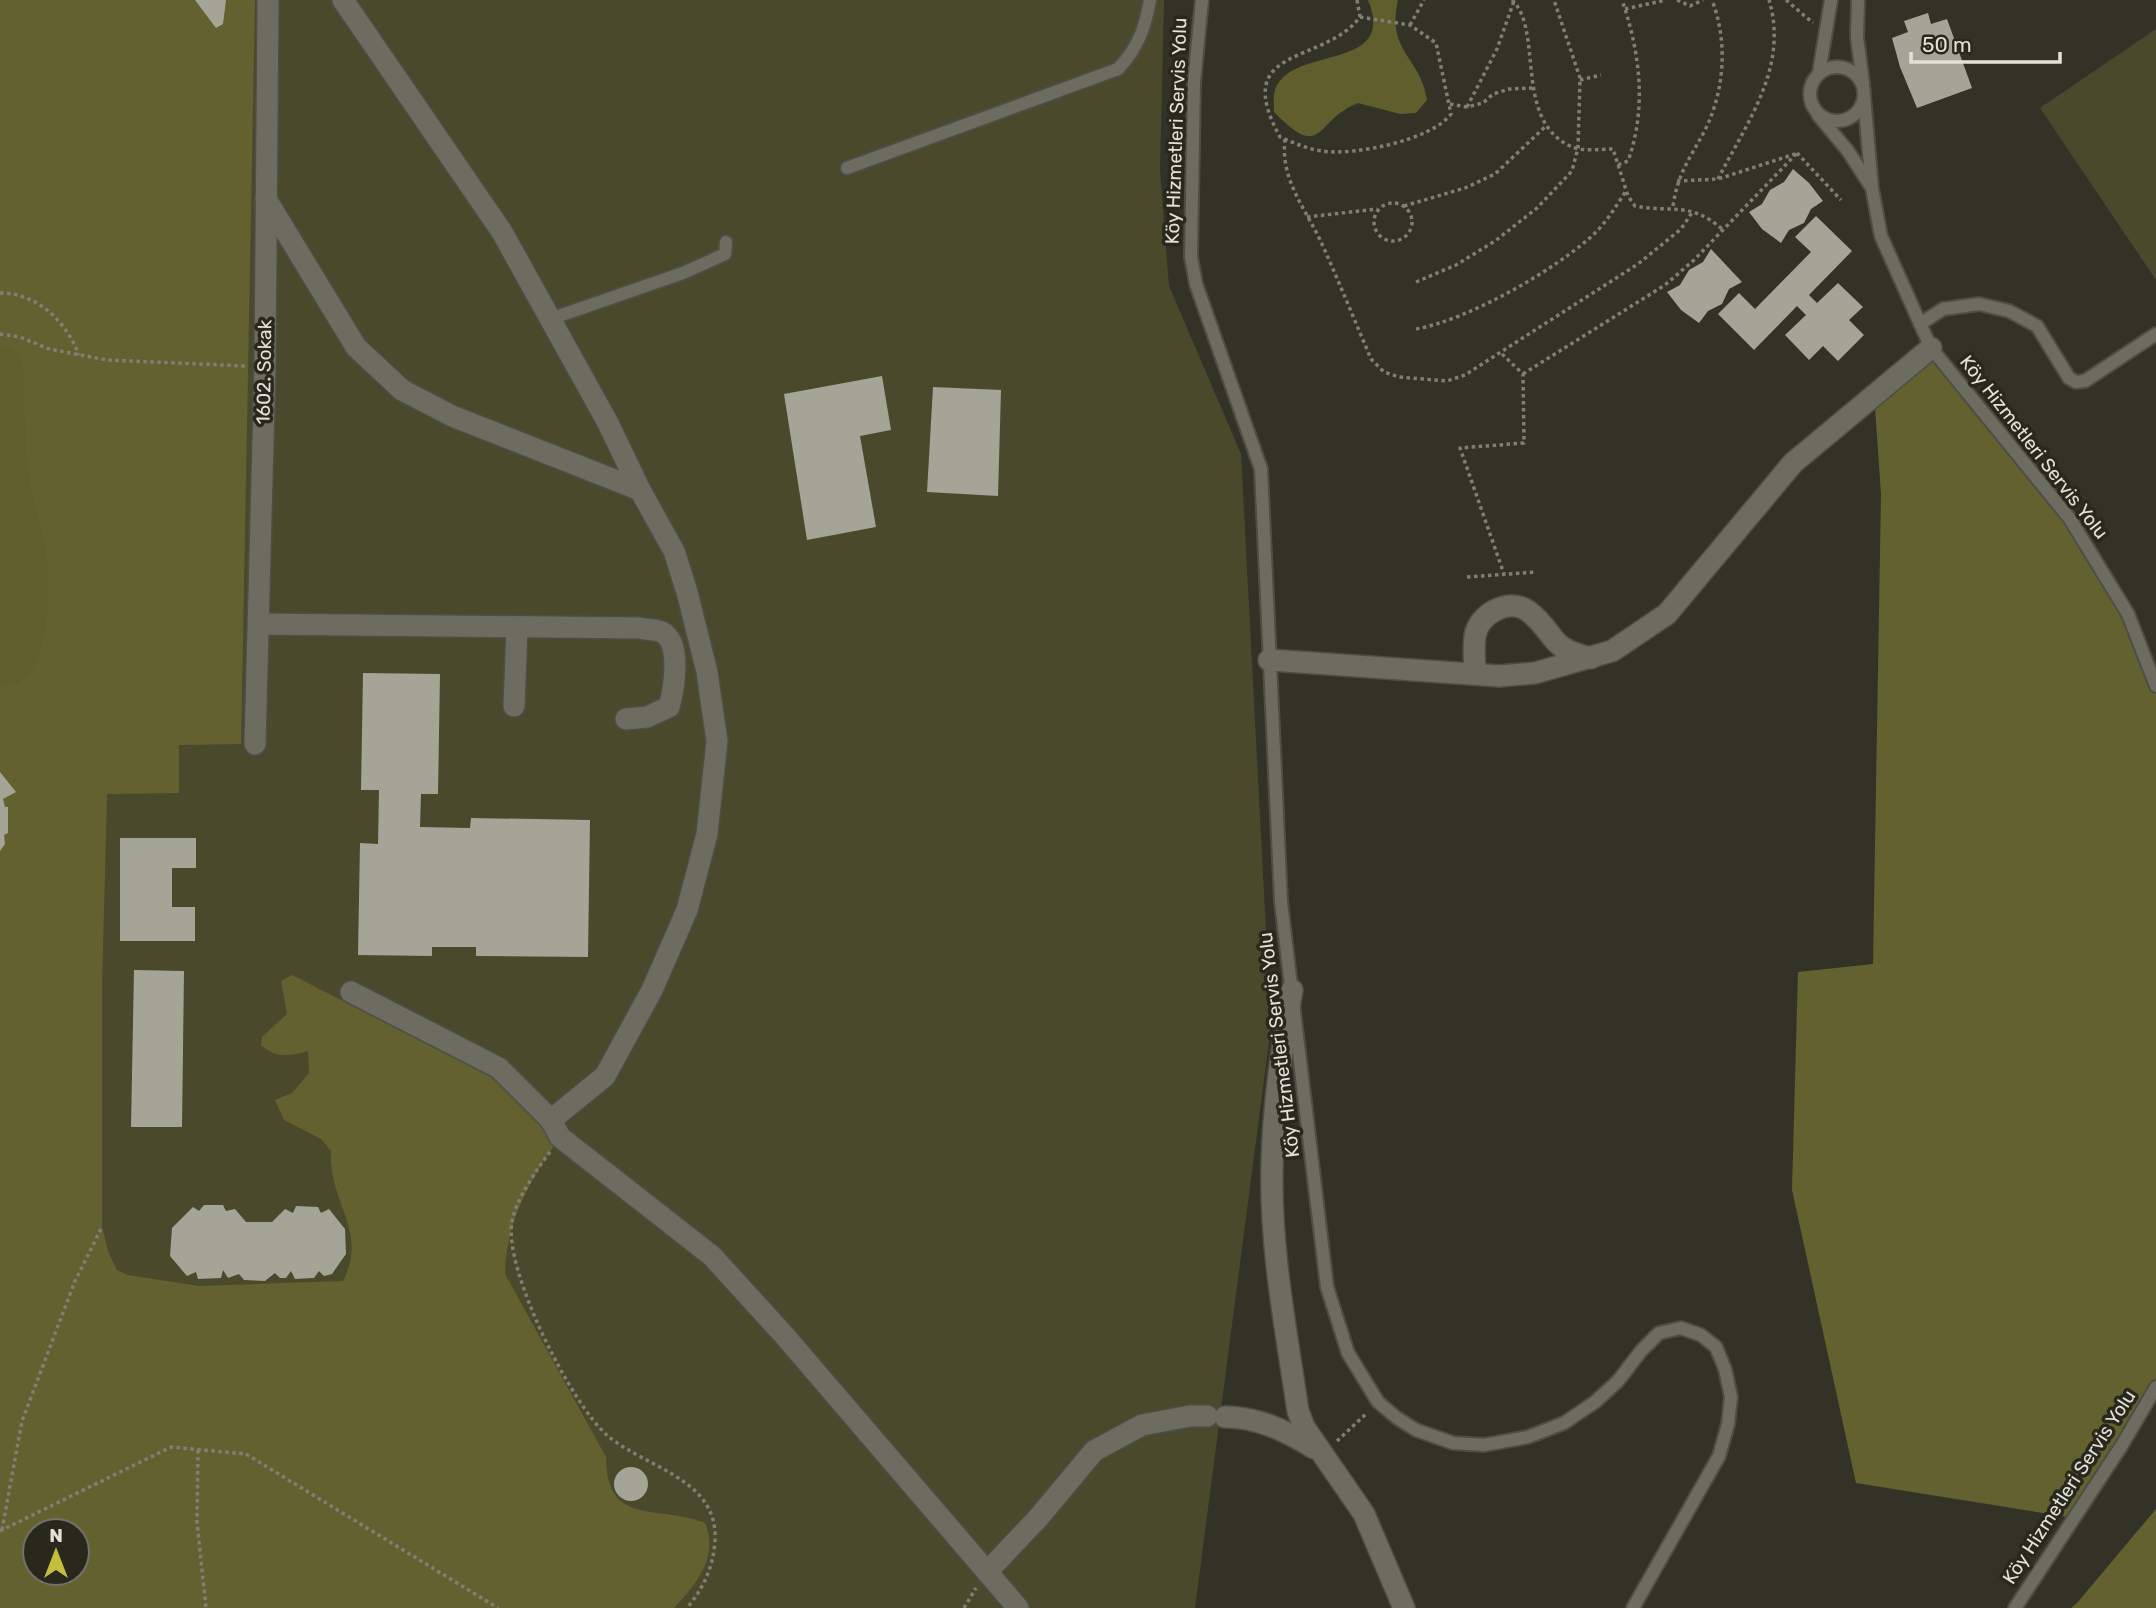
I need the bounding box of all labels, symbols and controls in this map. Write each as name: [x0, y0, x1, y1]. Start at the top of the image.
street label: Köy Hizmetleri Servis Yolu: [1161, 17, 1191, 245]
scale bar: [1911, 21, 2060, 65]
text: 50 m: [1922, 32, 1972, 57]
street label: 1602. Sokak: [252, 319, 276, 425]
street label: Köy Hizmetleri Servis Yolu: [1955, 351, 2113, 543]
street label: Köy Hizmetleri Servis Yolu: [1254, 931, 1304, 1159]
street label: Köy Hizmetleri Servis Yolu: [1998, 1386, 2140, 1588]
north arrow: [21, 1517, 91, 1587]
text: N: [49, 1524, 63, 1547]

